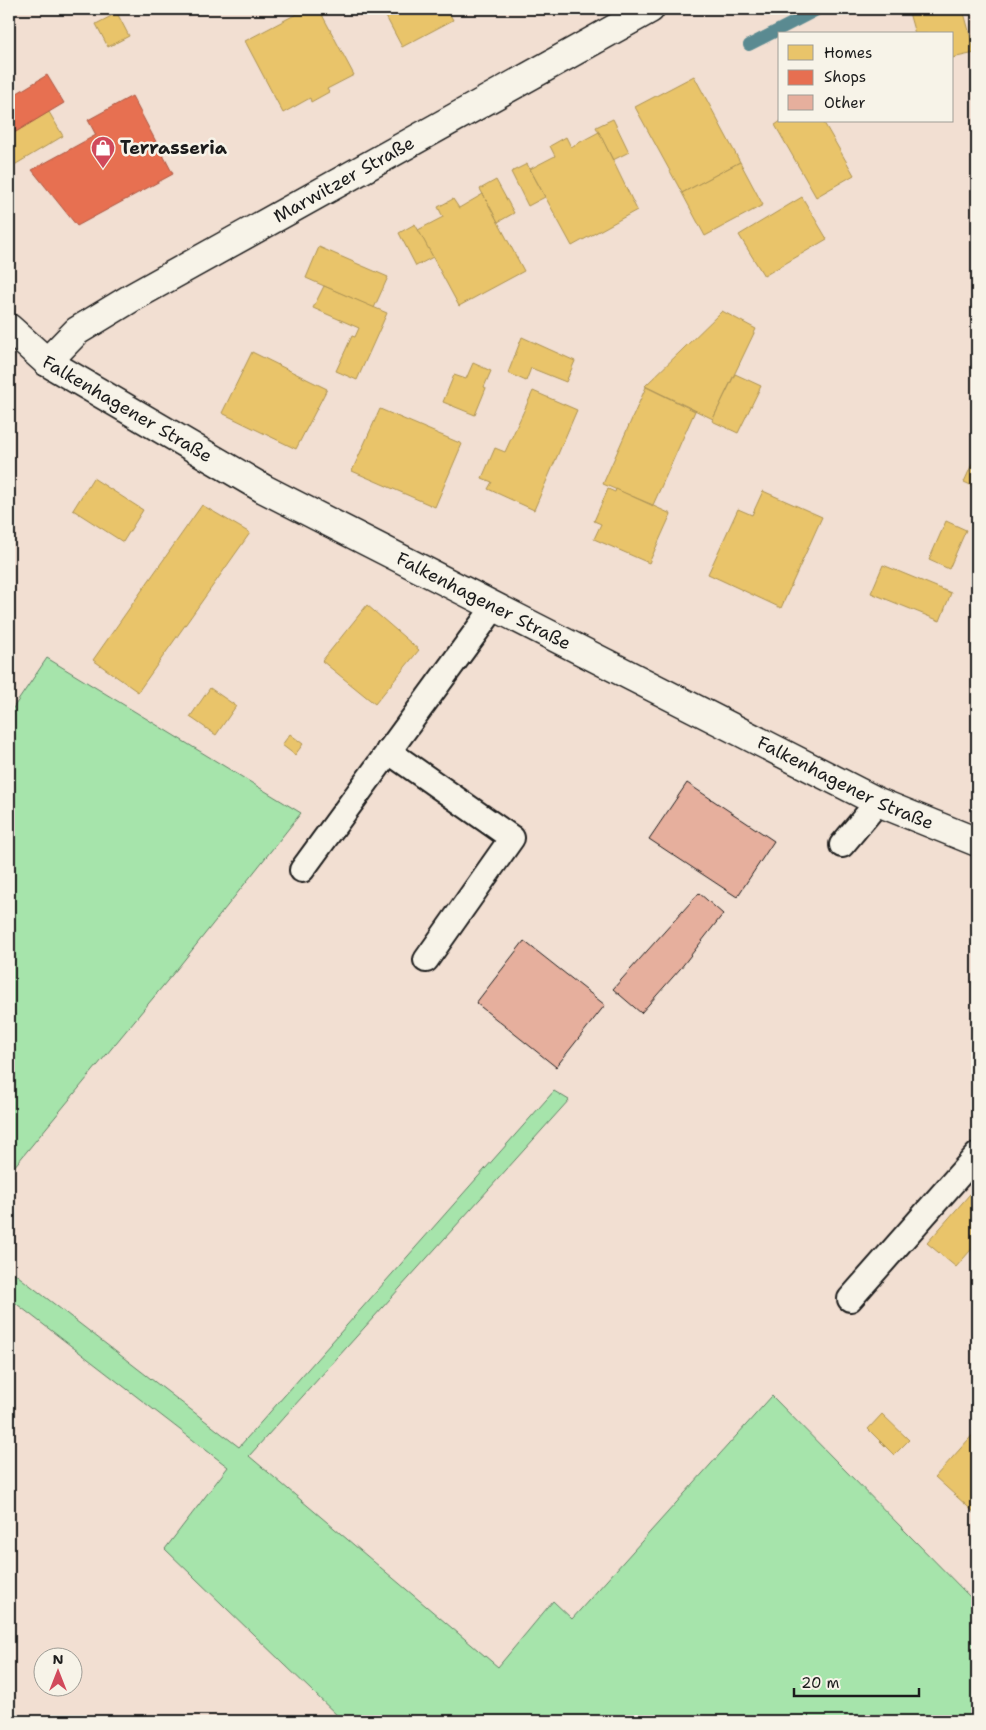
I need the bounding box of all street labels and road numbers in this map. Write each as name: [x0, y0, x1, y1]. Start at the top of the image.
street label: Marwitzer Straße: [269, 131, 419, 228]
street label: Falkenhagener Straße: [38, 350, 217, 468]
street label: Falkenhagener Straße: [392, 546, 575, 656]
street label: Falkenhagener Straße: [753, 730, 937, 835]

